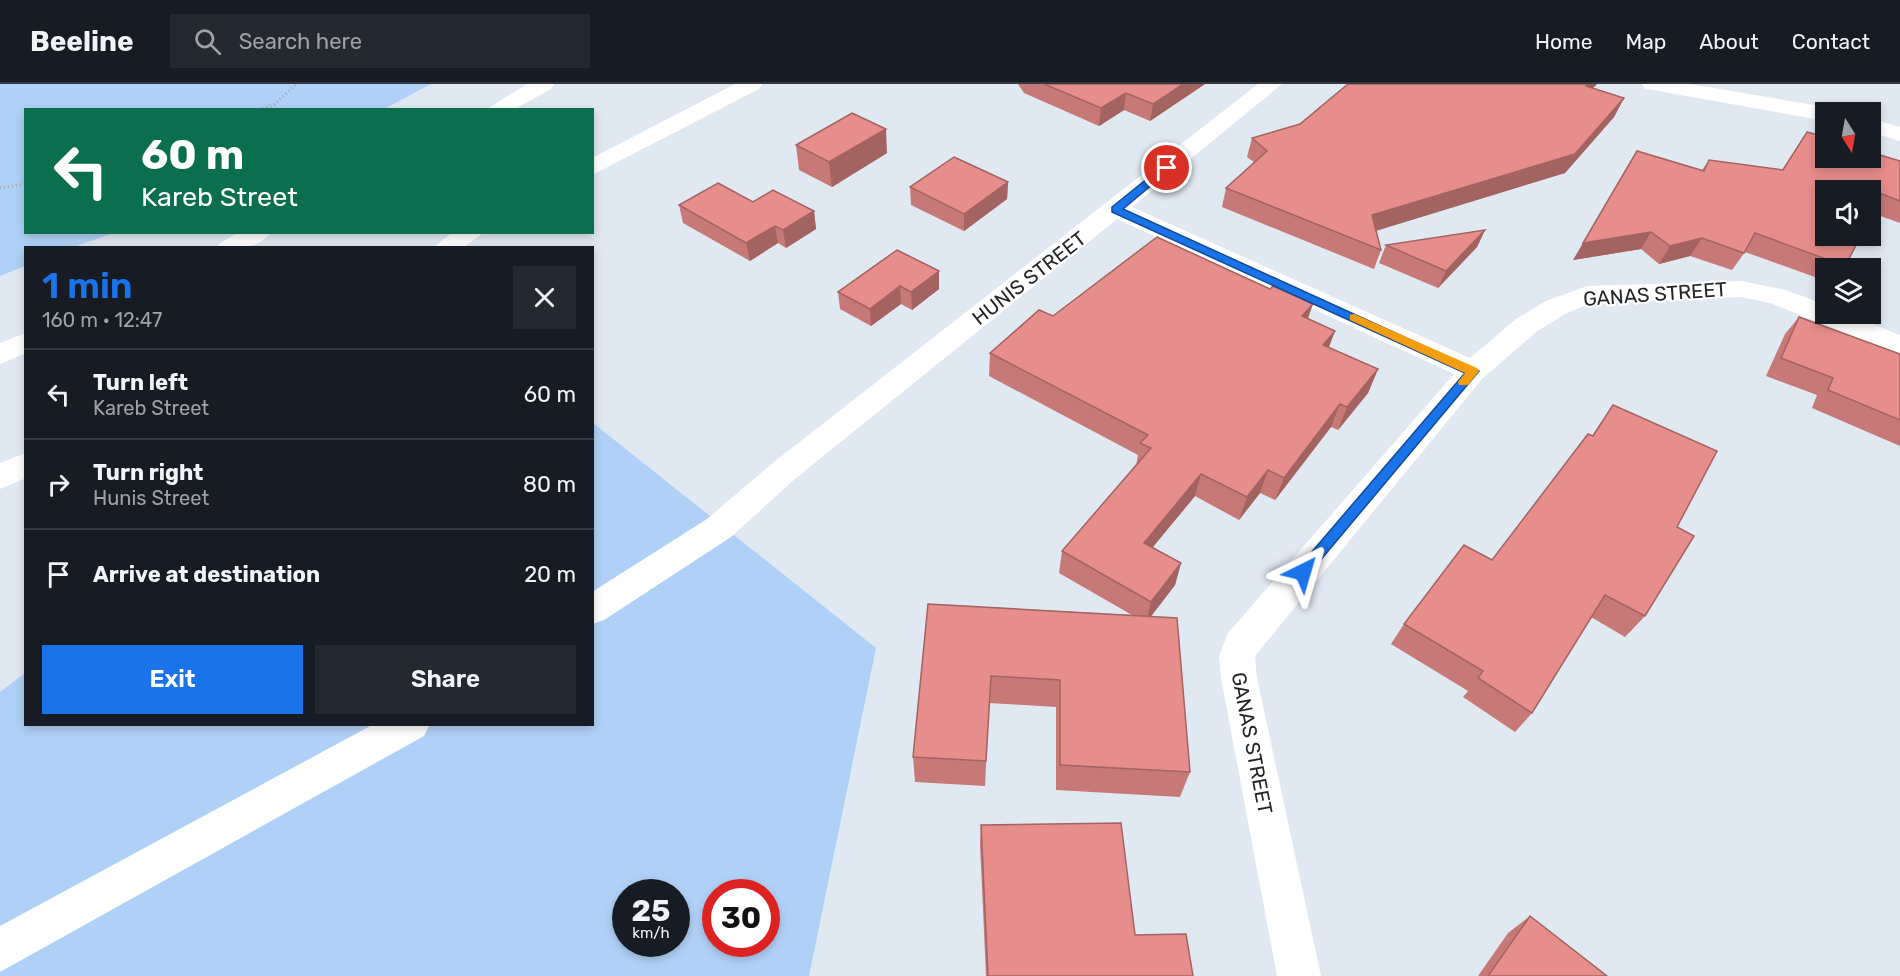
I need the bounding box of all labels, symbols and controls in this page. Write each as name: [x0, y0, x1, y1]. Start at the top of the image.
search box: [170, 14, 590, 68]
text: Beeline: [30, 25, 134, 58]
icon: search: [191, 25, 224, 58]
text: Search here: [239, 28, 362, 55]
text: Home: [1535, 29, 1592, 54]
text: Map: [1625, 29, 1666, 54]
text: About: [1699, 29, 1759, 54]
text: Contact: [1792, 29, 1870, 54]
north arrow: [1815, 102, 1881, 168]
map controls: [1815, 102, 1881, 324]
text: 60 m: [141, 130, 244, 180]
icon: left: [42, 132, 120, 210]
pin: [1141, 142, 1192, 193]
icon: arrive: [1150, 151, 1183, 184]
button: sound: [1815, 180, 1881, 246]
text: Kareb Street: [141, 181, 298, 213]
street label: HUNIS STREET: [967, 226, 1091, 330]
button: layers: [1815, 258, 1881, 324]
text: 1 min: [42, 264, 133, 307]
button: close: [513, 266, 576, 329]
street label: GANAS STREET: [1582, 277, 1728, 311]
text: 160 m · 12:47: [42, 308, 162, 332]
text: Turn left: [93, 369, 188, 396]
icon: left: [42, 378, 75, 411]
text: 60 m: [524, 381, 576, 408]
text: Kareb Street: [93, 396, 209, 420]
text: Turn right: [93, 459, 203, 486]
icon: right: [42, 468, 75, 501]
text: 80 m: [523, 471, 576, 498]
text: Hunis Street: [93, 486, 209, 510]
position arrow: [1271, 540, 1335, 604]
icon: arrive: [42, 558, 75, 591]
text: Arrive at destination: [93, 561, 320, 588]
text: 20 m: [524, 561, 576, 588]
button: Exit: [42, 645, 303, 714]
button: Share: [315, 645, 576, 714]
street label: GANAS STREET: [1226, 670, 1278, 816]
speed limit sign: 30: [702, 879, 780, 957]
text: 25: [632, 893, 670, 929]
text: km/h: [632, 924, 670, 942]

